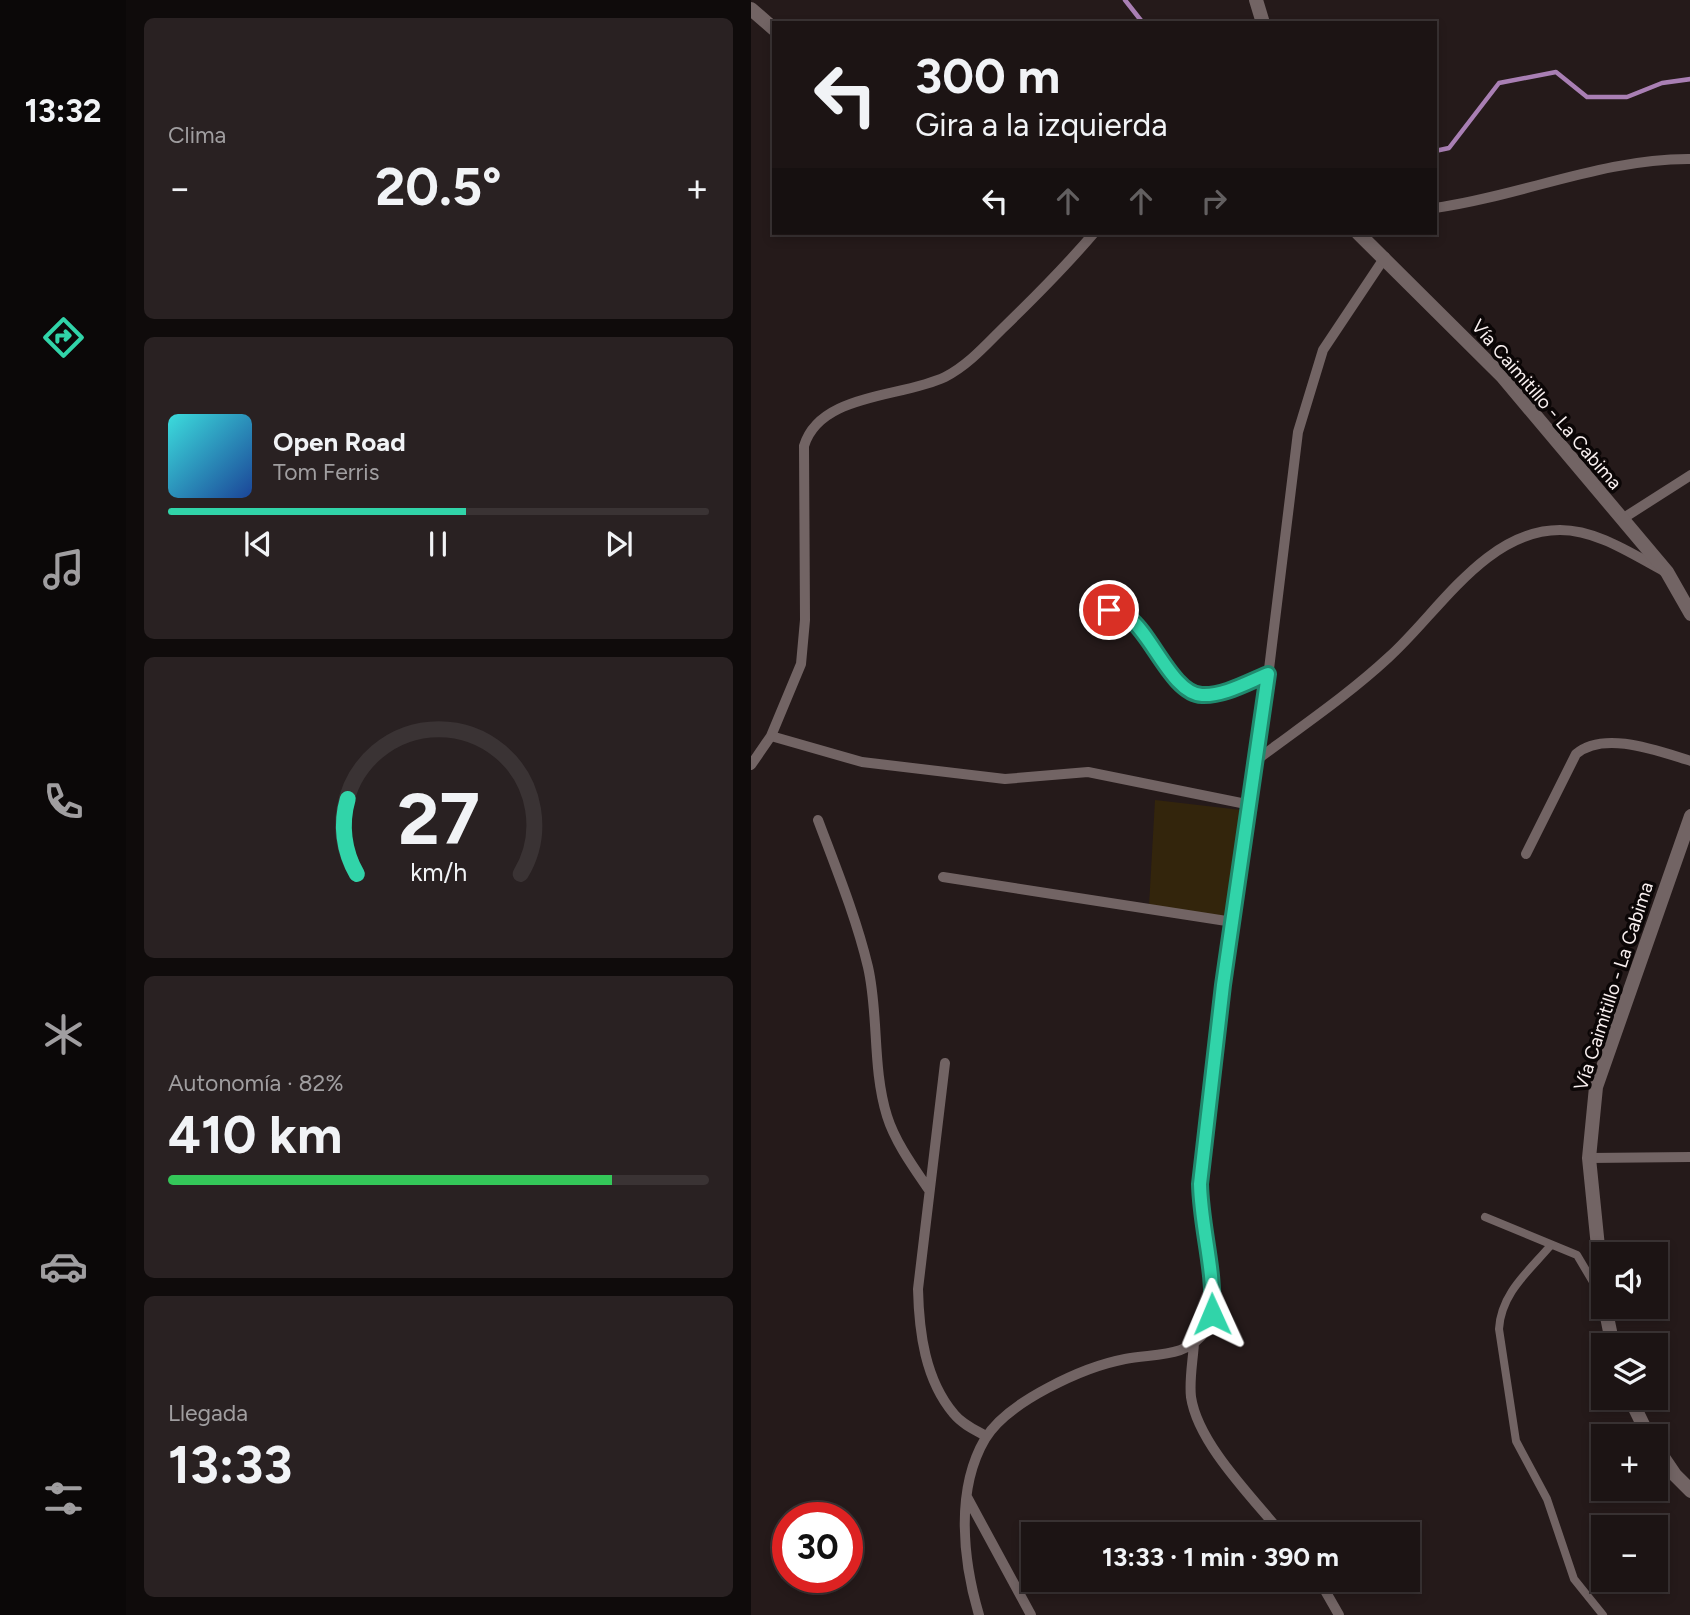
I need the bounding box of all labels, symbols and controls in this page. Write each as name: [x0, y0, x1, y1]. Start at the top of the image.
text: 300 m: [915, 46, 1060, 105]
icon: left: [800, 49, 891, 140]
text: 13:32: [24, 92, 102, 130]
text: Gira a la izquierda: [915, 106, 1168, 144]
text: Clima: [168, 121, 226, 149]
text: 20.5°: [375, 156, 502, 218]
text: −: [168, 165, 192, 211]
text: +: [685, 165, 709, 211]
icon: left: [976, 182, 1014, 220]
icon: ahead: [1049, 182, 1087, 220]
icon: ahead: [1122, 182, 1160, 220]
icon: right: [1195, 182, 1233, 220]
icon: directions: [39, 313, 88, 362]
street label: Vía Caimitillo - La Cabima: [1467, 315, 1627, 494]
text: Open Road: [273, 426, 406, 458]
text: Tom Ferris: [273, 458, 379, 486]
icon: previous: [239, 525, 277, 563]
icon: pause: [419, 525, 457, 563]
icon: next: [600, 525, 638, 563]
icon: music: [39, 545, 88, 594]
pin: [1079, 580, 1139, 640]
icon: arrive: [1090, 591, 1128, 629]
text: 27: [397, 775, 480, 862]
icon: phone: [39, 777, 88, 826]
text: km/h: [410, 856, 467, 886]
street label: Vía Caimitillo - La Cabima: [1569, 879, 1658, 1093]
icon: climate: [39, 1010, 88, 1059]
text: Autonomía · 82%: [168, 1069, 343, 1097]
text: 410 km: [168, 1104, 342, 1166]
icon: car: [39, 1242, 88, 1291]
map controls: [1591, 1242, 1668, 1592]
button: sound: [1591, 1242, 1668, 1319]
position arrow: [1175, 1277, 1249, 1351]
button: layers: [1591, 1333, 1668, 1410]
text: Llegada: [168, 1399, 248, 1427]
button: +: [1591, 1424, 1668, 1501]
text: 13:33: [168, 1434, 292, 1496]
icon: filters: [39, 1474, 88, 1523]
speed limit sign: 30: [772, 1502, 863, 1593]
button: −: [1591, 1515, 1668, 1592]
text: 13:33 · 1 min · 390 m: [1102, 1541, 1339, 1573]

